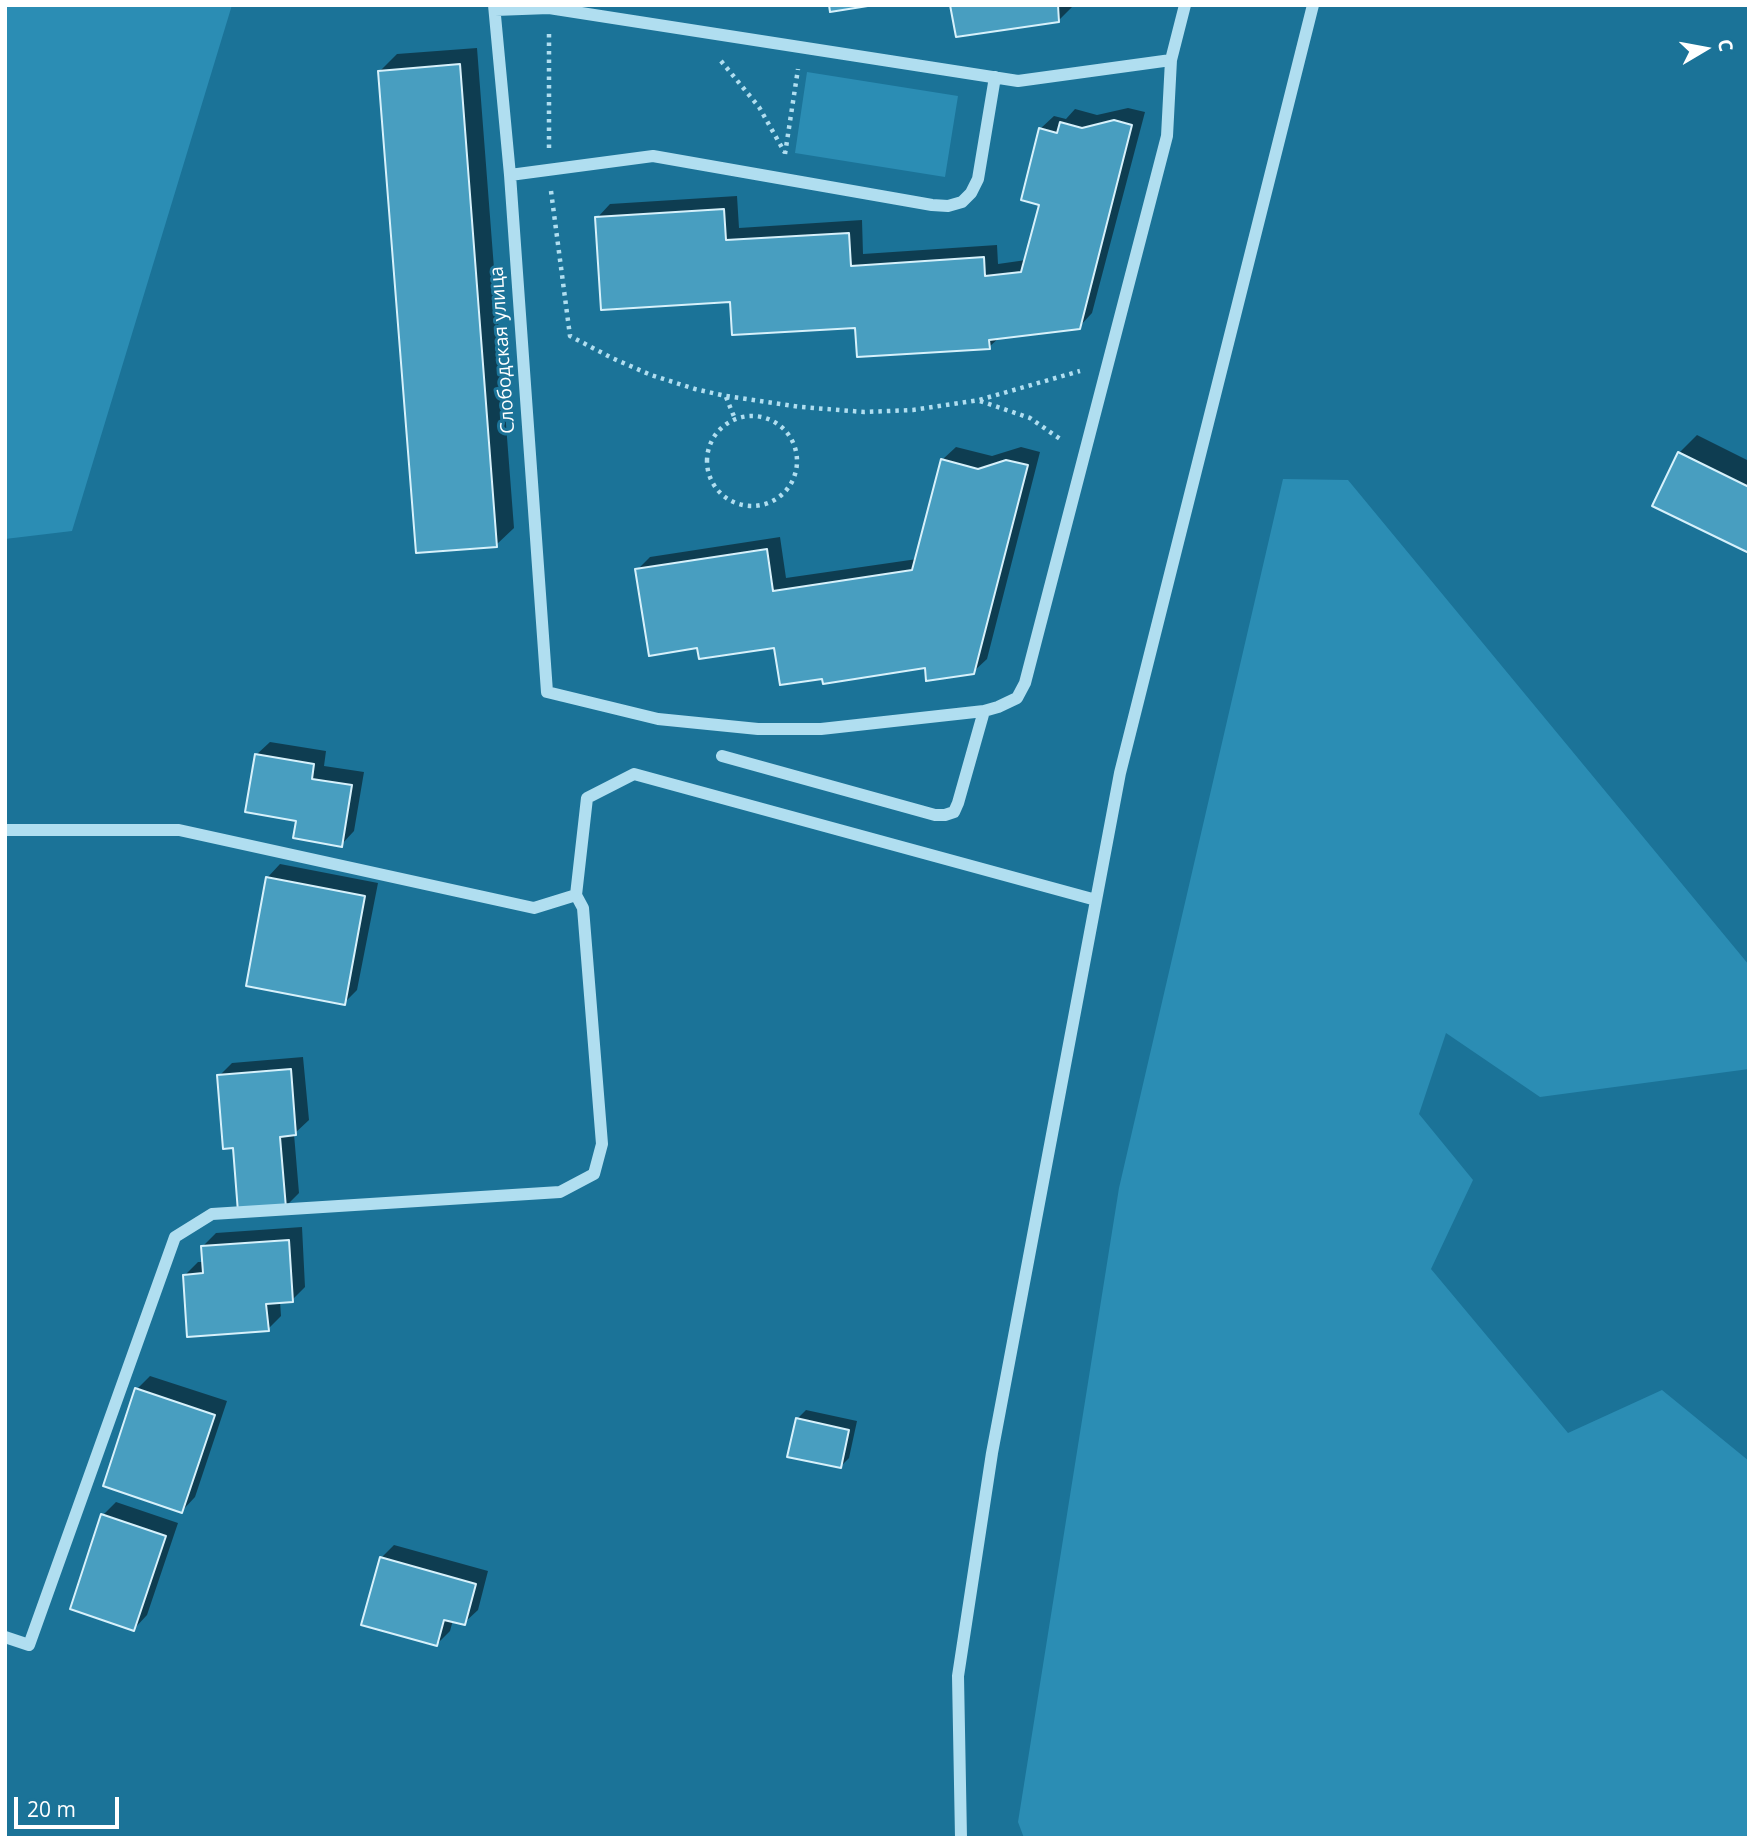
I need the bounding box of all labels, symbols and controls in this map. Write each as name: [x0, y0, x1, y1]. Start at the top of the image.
north arrow: [1670, 14, 1740, 84]
text: С: [1712, 37, 1740, 54]
street label: Слободская улица: [486, 266, 520, 434]
scale bar: [18, 1784, 122, 1828]
text: 20 m: [27, 1795, 76, 1823]

